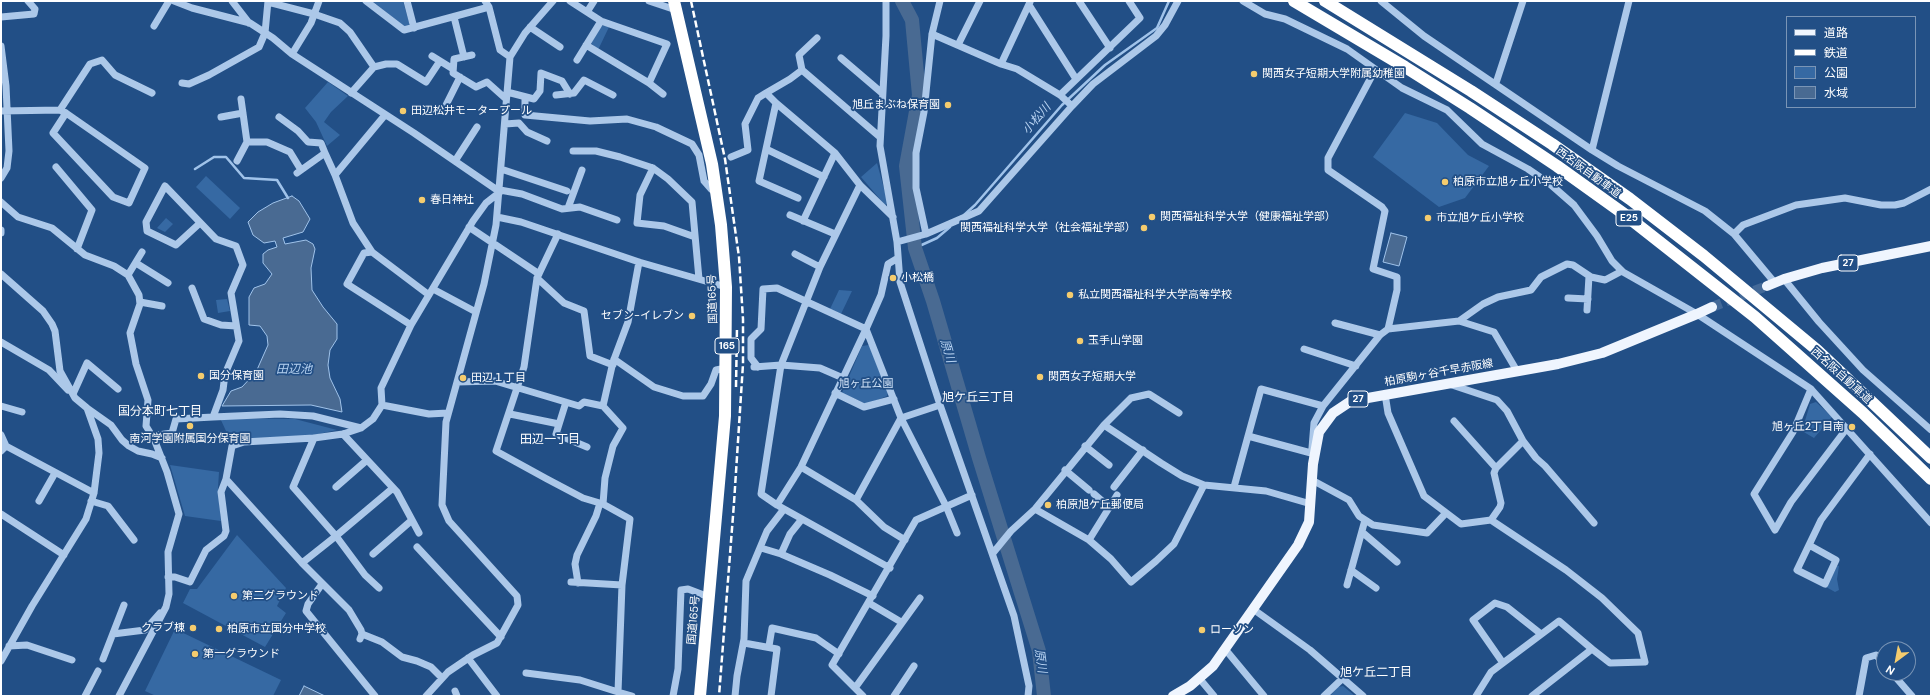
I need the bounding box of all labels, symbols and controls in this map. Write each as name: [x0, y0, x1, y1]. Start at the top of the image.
legend: [1786, 16, 1916, 108]
text: 道路: [1824, 25, 1848, 41]
text: 鉄道: [1824, 45, 1848, 61]
text: 公園: [1824, 65, 1848, 81]
place label: 関西女子短期大学附属幼稚園: [1262, 67, 1405, 81]
marker: 関西女子短期大学附属幼稚園: [1249, 69, 1259, 79]
text: 水域: [1824, 85, 1848, 101]
place label: 旭丘まぶね保育園: [852, 98, 940, 112]
marker: 旭丘まぶね保育園: [943, 100, 953, 110]
water label: 小松川: [1020, 101, 1054, 137]
place label: 田辺松井モータープール: [411, 104, 532, 118]
marker: 田辺松井モータープール: [398, 106, 408, 116]
street label: 西名阪自動車道: [1553, 145, 1623, 201]
place label: 柏原市立旭ヶ丘小学校: [1453, 175, 1563, 189]
marker: 柏原市立旭ヶ丘小学校: [1440, 177, 1450, 187]
place label: 春日神社: [430, 193, 474, 207]
marker: 春日神社: [417, 195, 427, 205]
place label: 関西福祉科学大学（健康福祉学部）: [1160, 210, 1336, 224]
road number: E25: [1616, 210, 1642, 226]
place label: 市立旭ケ丘小学校: [1436, 211, 1524, 225]
marker: 関西福祉科学大学（健康福祉学部）: [1147, 212, 1157, 222]
marker: 市立旭ケ丘小学校: [1423, 213, 1433, 223]
place label: 関西福祉科学大学（社会福祉学部）: [960, 221, 1136, 235]
marker: 関西福祉科学大学（社会福祉学部）: [1139, 223, 1149, 233]
road number: 27: [1838, 255, 1858, 271]
place label: 小松橋: [901, 271, 934, 285]
marker: 小松橋: [888, 273, 898, 283]
street label: 国道165号: [706, 274, 720, 324]
place label: 私立関西福祉科学大学高等学校: [1078, 288, 1232, 302]
marker: 私立関西福祉科学大学高等学校: [1065, 290, 1075, 300]
place label: セブン-イレブン: [601, 309, 684, 323]
marker: セブン-イレブン: [687, 311, 697, 321]
place label: 玉手山学園: [1088, 334, 1143, 348]
marker: 玉手山学園: [1075, 336, 1085, 346]
water label: 原川: [937, 337, 957, 365]
road number: 165: [715, 338, 739, 354]
street label: 西名阪自動車道: [1808, 345, 1874, 407]
street label: 柏原駒ヶ谷千早赤阪線: [1384, 357, 1494, 389]
water label: 田辺池: [276, 363, 312, 377]
place label: 国分保育園: [209, 369, 264, 383]
place label: 関西女子短期大学: [1048, 370, 1136, 384]
marker: 国分保育園: [196, 371, 206, 381]
place label: 田辺１丁目: [471, 371, 526, 385]
marker: 関西女子短期大学: [1035, 372, 1045, 382]
marker: 田辺１丁目: [458, 373, 468, 383]
park label: 旭ヶ丘公園: [839, 377, 893, 391]
district label: 旭ケ丘三丁目: [942, 391, 1014, 405]
road number: 27: [1348, 391, 1368, 407]
district label: 国分本町七丁目: [118, 405, 202, 419]
place label: 旭ヶ丘2丁目南: [1772, 420, 1844, 434]
marker: 南河学園附属国分保育園: [185, 421, 195, 431]
marker: 旭ヶ丘2丁目南: [1847, 422, 1857, 432]
place label: 南河学園附属国分保育園: [130, 432, 250, 446]
district label: 田辺一丁目: [520, 433, 580, 447]
place label: 柏原旭ケ丘郵便局: [1056, 498, 1144, 512]
marker: 柏原旭ケ丘郵便局: [1043, 500, 1053, 510]
place label: 第二グラウンド: [242, 589, 319, 603]
marker: 第二グラウンド: [229, 591, 239, 601]
street label: 国道165号: [685, 595, 703, 645]
place label: クラブ棟: [141, 621, 185, 635]
place label: 柏原市立国分中学校: [227, 622, 326, 636]
marker: クラブ棟: [188, 623, 198, 633]
place label: ローソン: [1210, 623, 1254, 637]
marker: 柏原市立国分中学校: [214, 624, 224, 634]
marker: ローソン: [1197, 625, 1207, 635]
north arrow: [1876, 641, 1916, 681]
place label: 第一グラウンド: [203, 647, 280, 661]
water label: 原川: [1031, 648, 1049, 674]
marker: 第一グラウンド: [190, 649, 200, 659]
text: N: [1883, 662, 1897, 678]
district label: 旭ケ丘二丁目: [1340, 666, 1412, 680]

